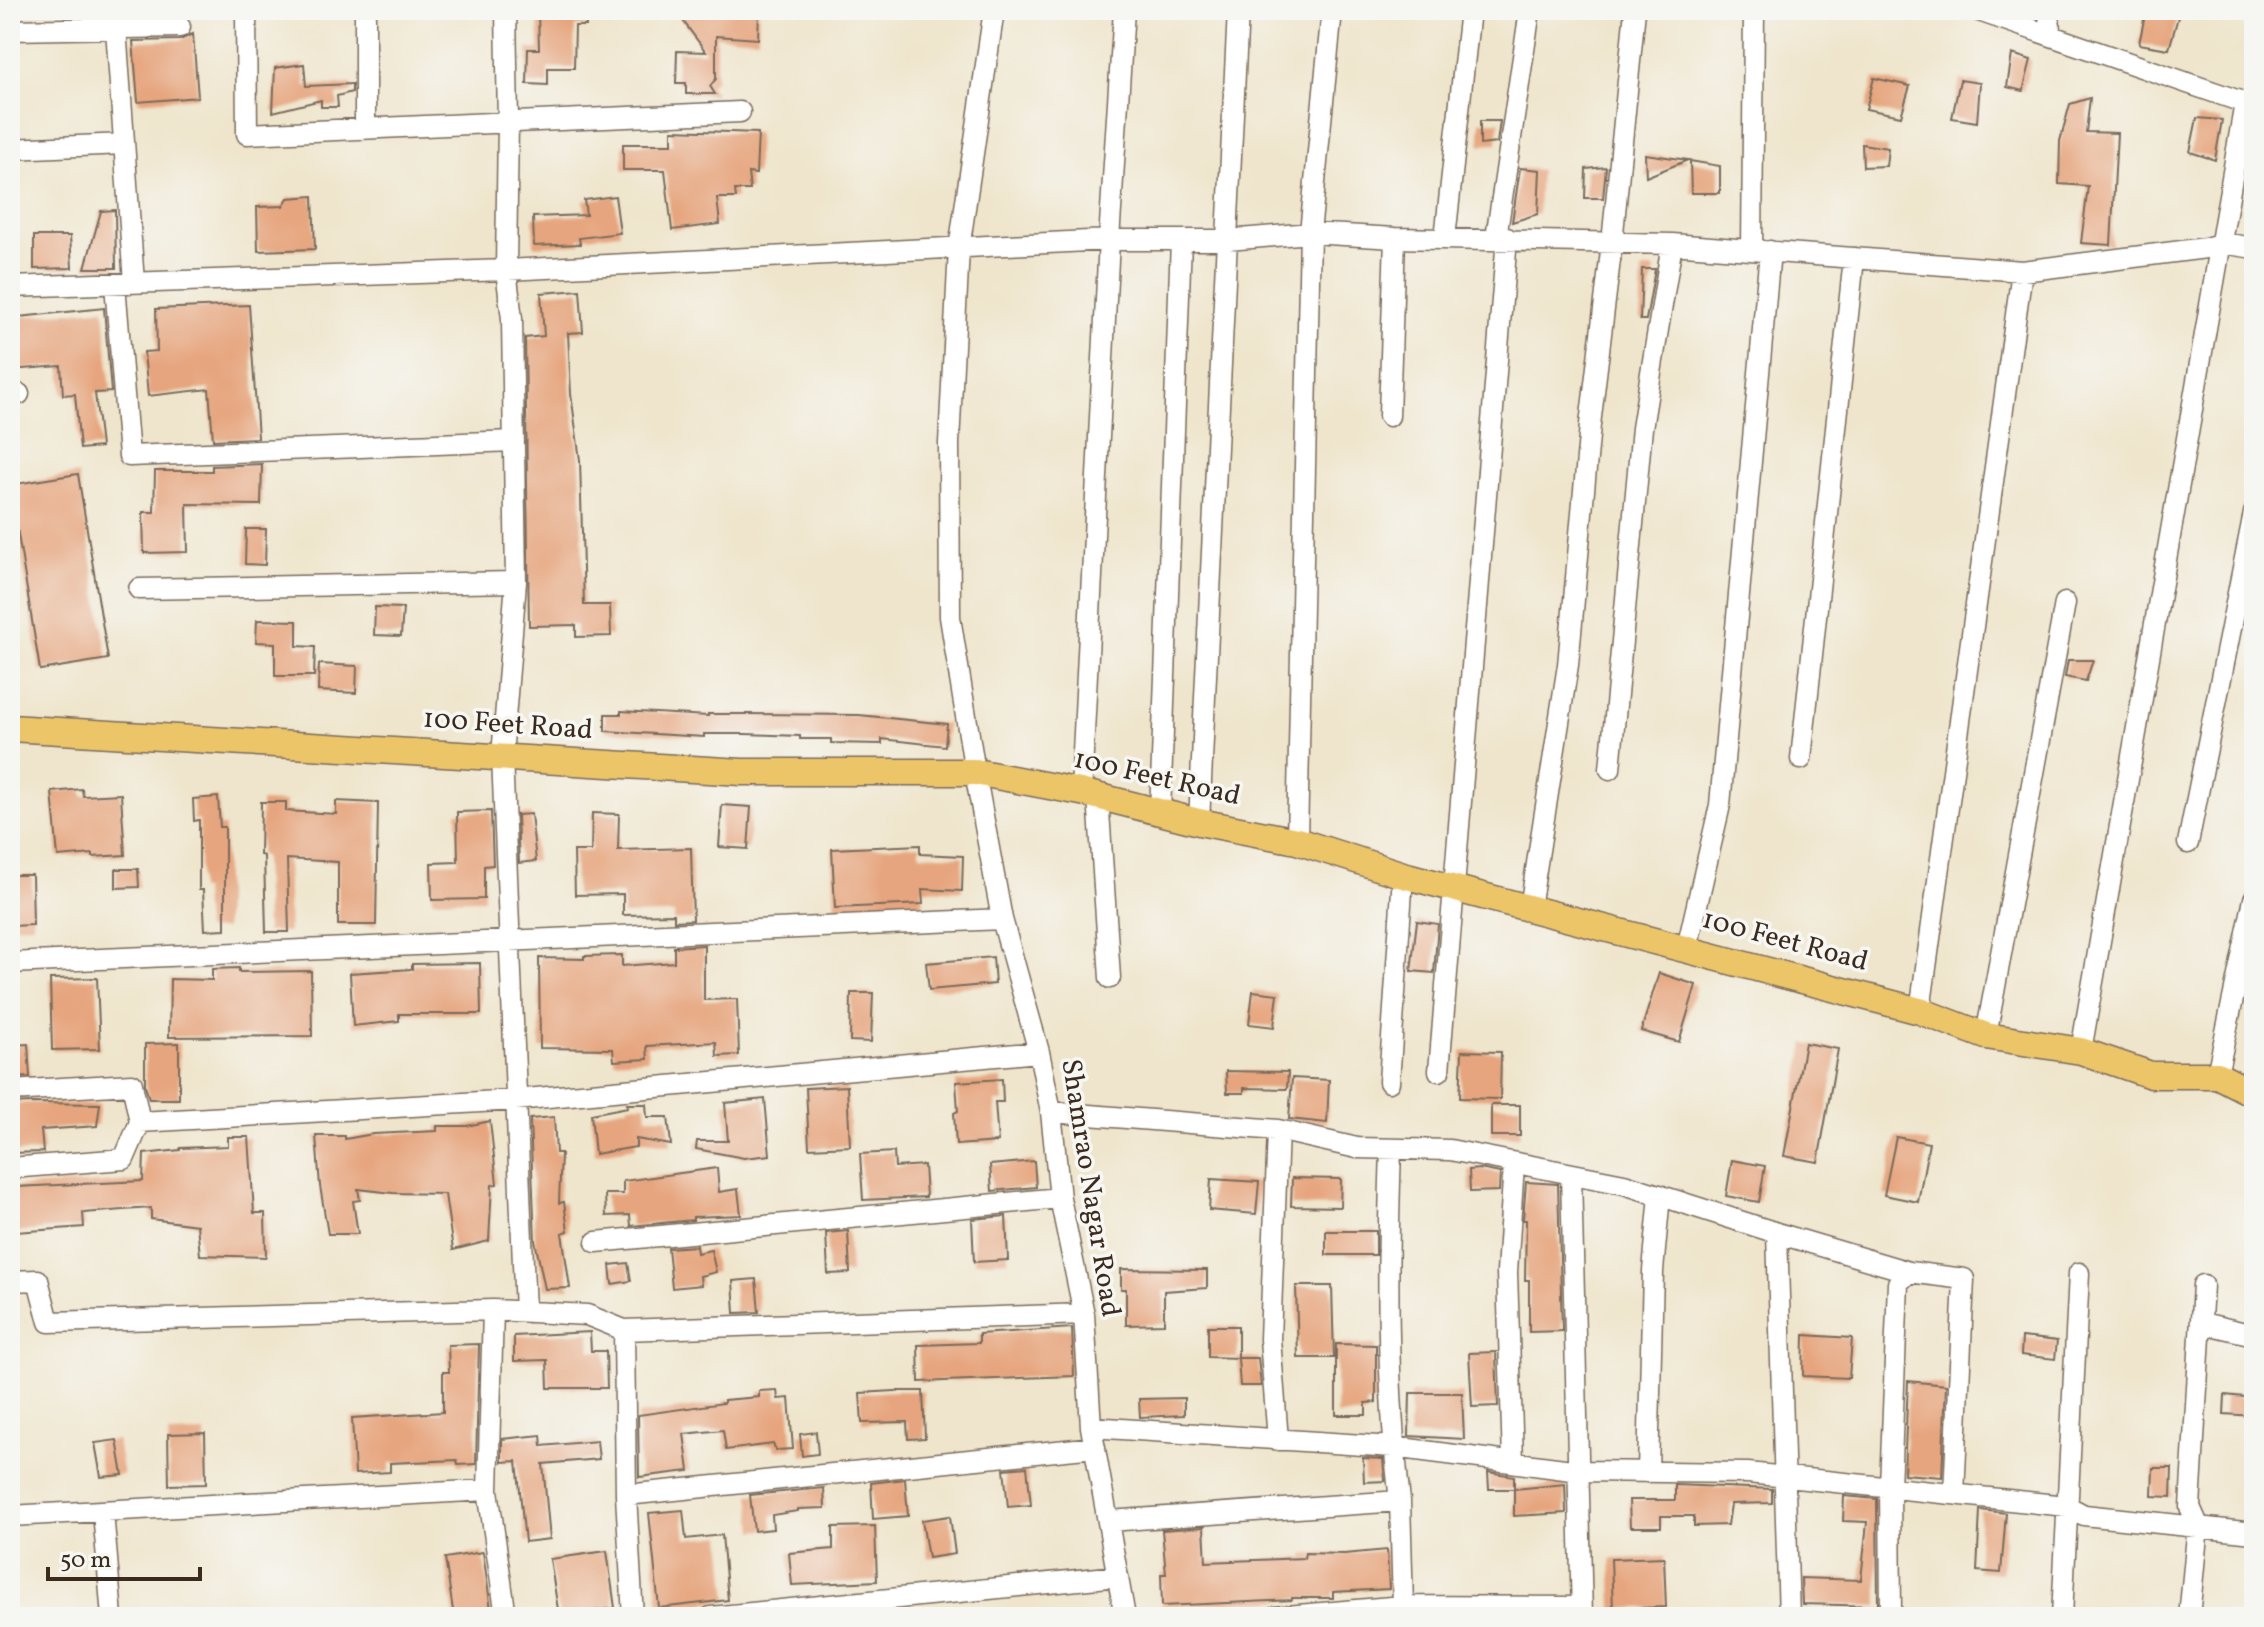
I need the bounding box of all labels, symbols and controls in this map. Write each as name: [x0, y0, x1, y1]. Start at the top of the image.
street label: 100 Feet Road: [422, 700, 594, 750]
street label: 100 Feet Road: [1070, 740, 1244, 816]
street label: 100 Feet Road: [1698, 900, 1872, 982]
street label: Shamrao Nagar Road: [1050, 1056, 1130, 1320]
scale bar: [48, 1531, 200, 1581]
text: 50 m: [60, 1544, 112, 1578]

